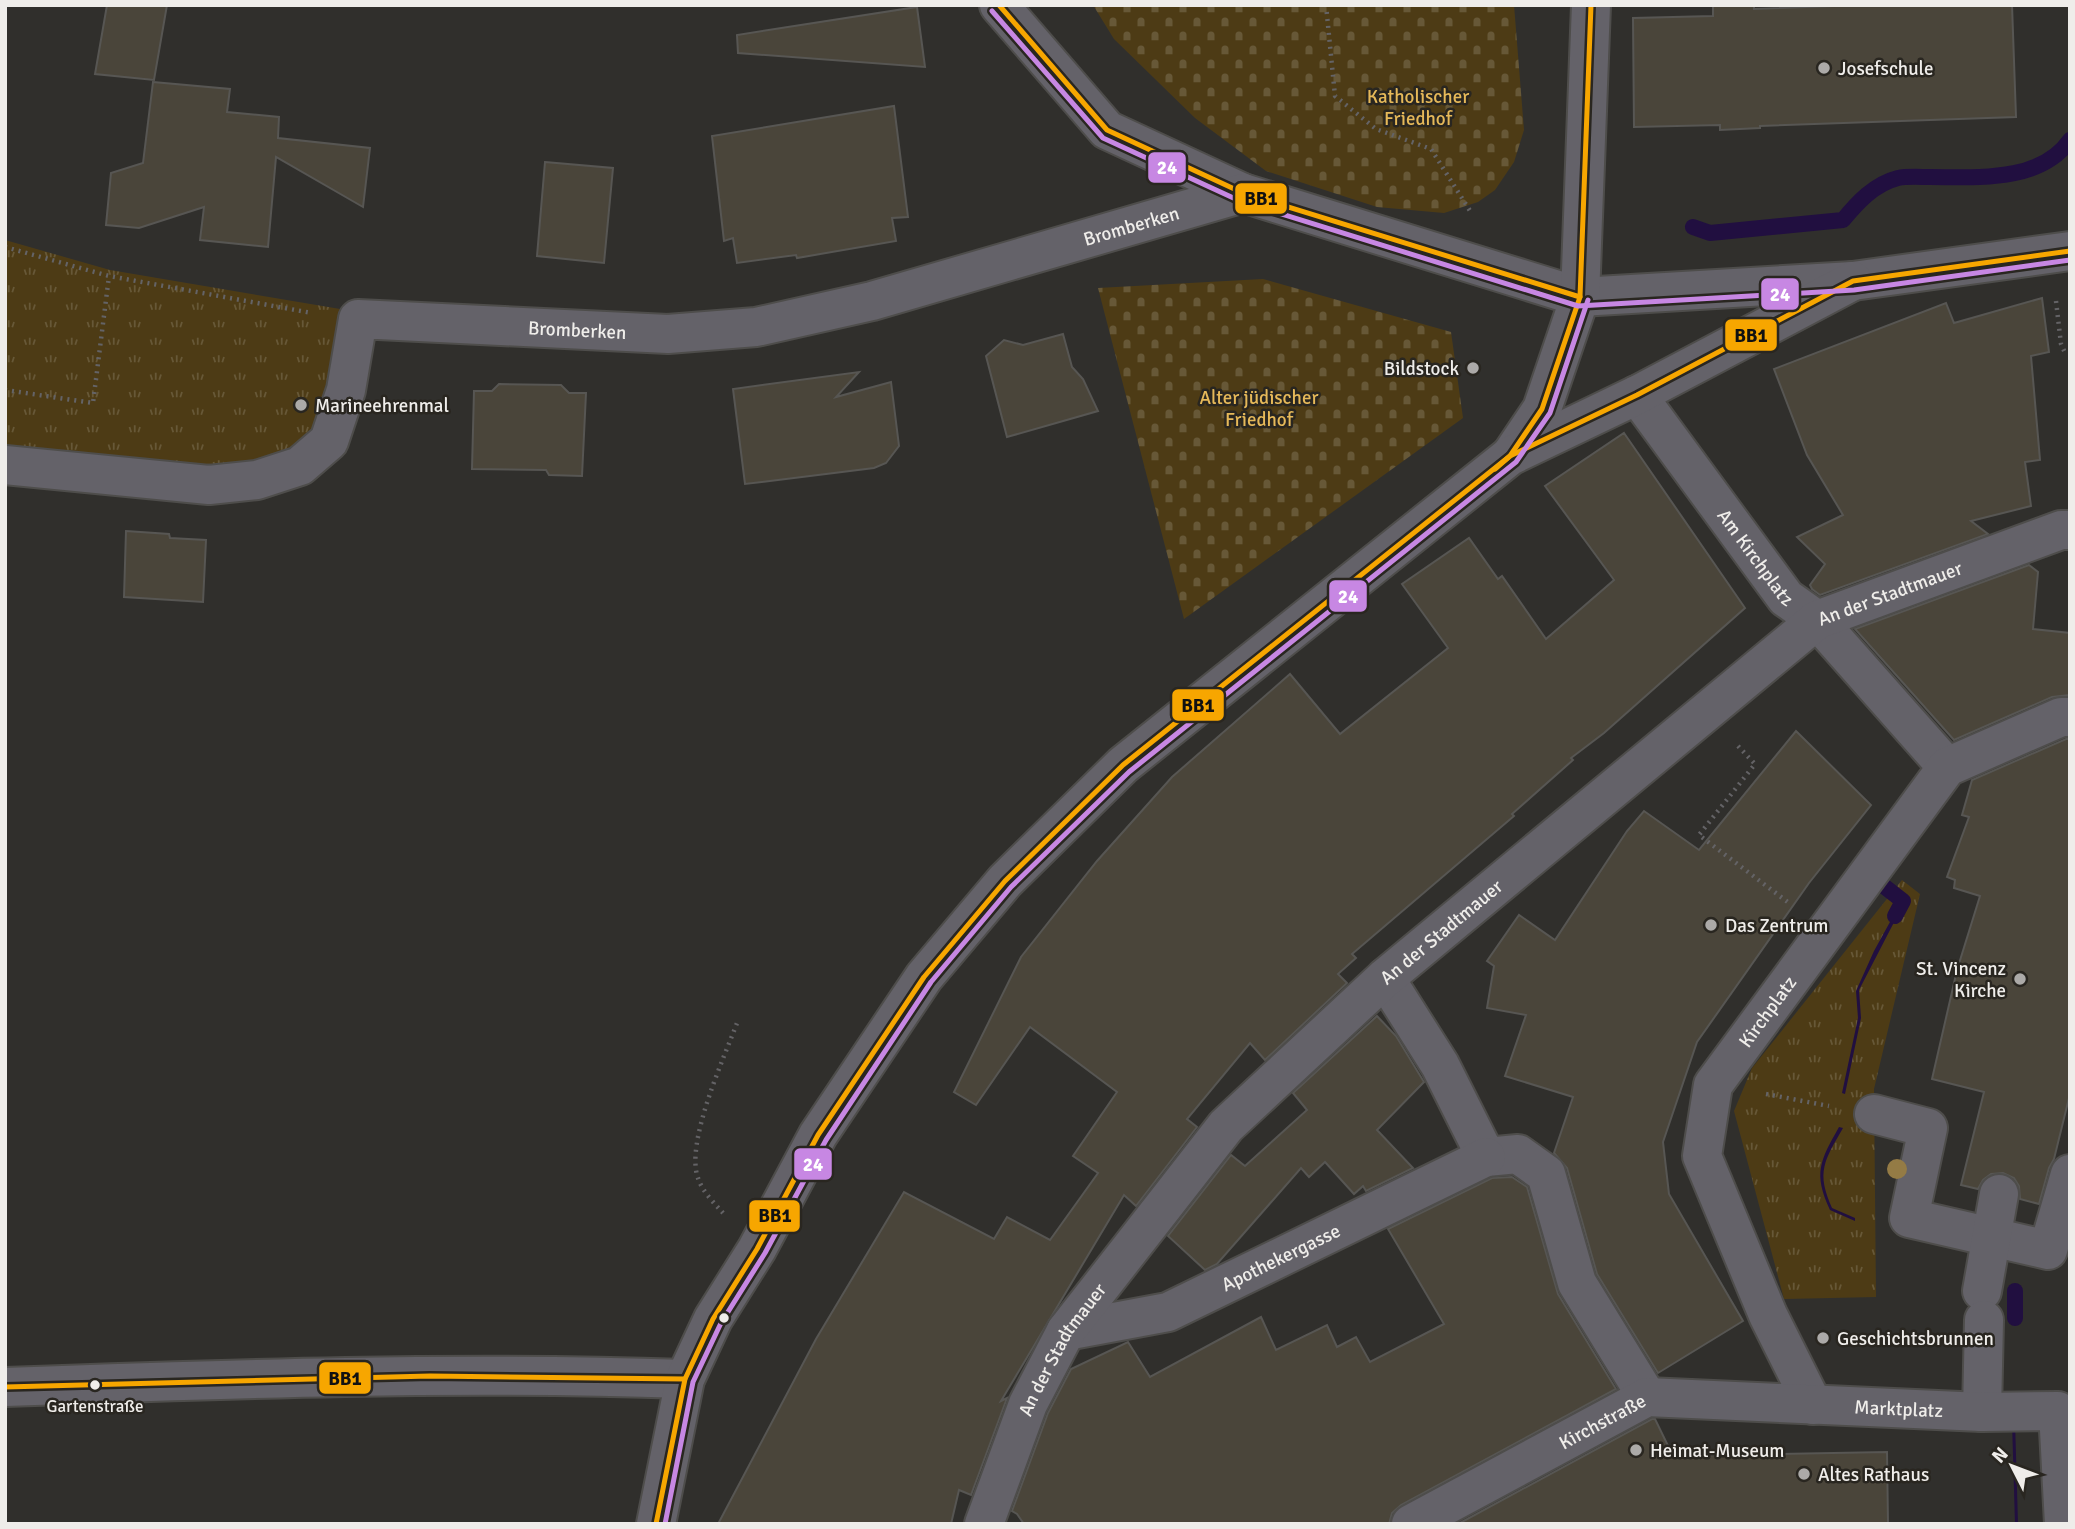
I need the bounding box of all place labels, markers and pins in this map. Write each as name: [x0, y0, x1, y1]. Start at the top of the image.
place label: Josefschule: [1838, 57, 1934, 81]
marker: Josefschule: [1816, 60, 1832, 76]
place label: Bildstock: [1384, 357, 1459, 381]
marker: Bildstock: [1465, 360, 1481, 376]
place label: Marineehrenmal: [315, 394, 449, 418]
marker: Marineehrenmal: [293, 397, 309, 413]
place label: Das Zentrum: [1725, 914, 1829, 938]
marker: Das Zentrum: [1703, 917, 1719, 933]
place label: St. Vincenz Kirche: [1916, 957, 2006, 1003]
marker: St. Vincenz Kirche: [2012, 971, 2028, 987]
unlabelled marker: [717, 1311, 731, 1325]
place label: Geschichtsbrunnen: [1837, 1327, 1994, 1351]
marker: Geschichtsbrunnen: [1815, 1330, 1831, 1346]
marker: Gartenstraße: [88, 1378, 102, 1392]
place label: Gartenstraße: [46, 1396, 144, 1417]
place label: Heimat-Museum: [1650, 1439, 1784, 1463]
marker: Heimat-Museum: [1628, 1442, 1644, 1458]
place label: Altes Rathaus: [1818, 1463, 1929, 1487]
marker: Altes Rathaus: [1796, 1466, 1812, 1482]

